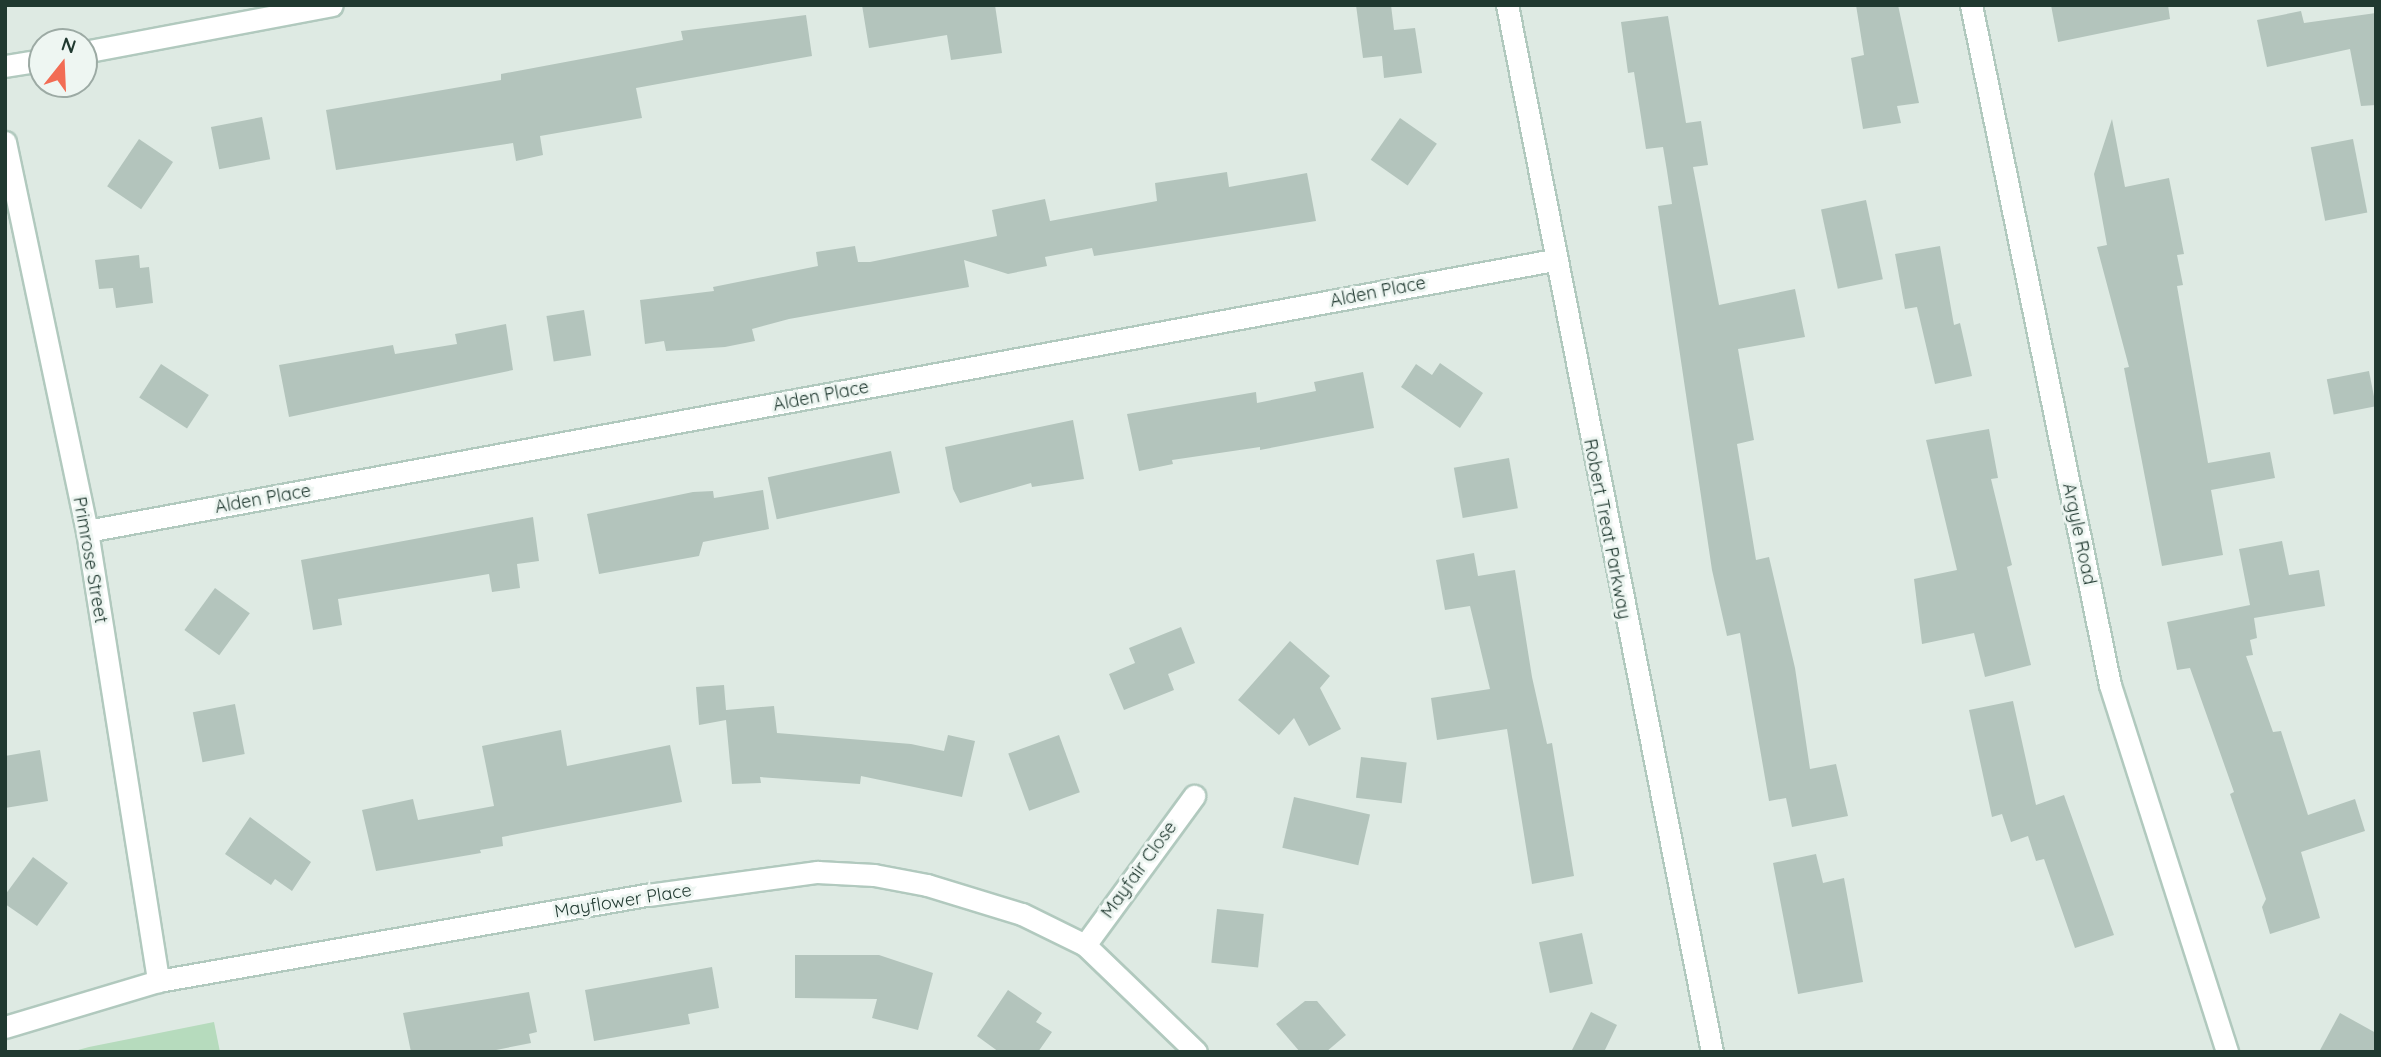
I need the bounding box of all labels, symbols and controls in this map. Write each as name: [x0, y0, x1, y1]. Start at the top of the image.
north arrow: [28, 28, 98, 98]
text: N: [59, 31, 79, 59]
street label: Alden Place: [1328, 272, 1428, 312]
street label: Alden Place: [771, 376, 871, 416]
street label: Robert Treat Parkway: [1579, 437, 1635, 621]
street label: Alden Place: [213, 480, 313, 518]
street label: Argyle Road: [2058, 481, 2100, 587]
street label: Primrose Street: [68, 495, 112, 625]
street label: Mayfair Close: [1097, 817, 1181, 923]
street label: Mayflower Place: [553, 880, 693, 922]

